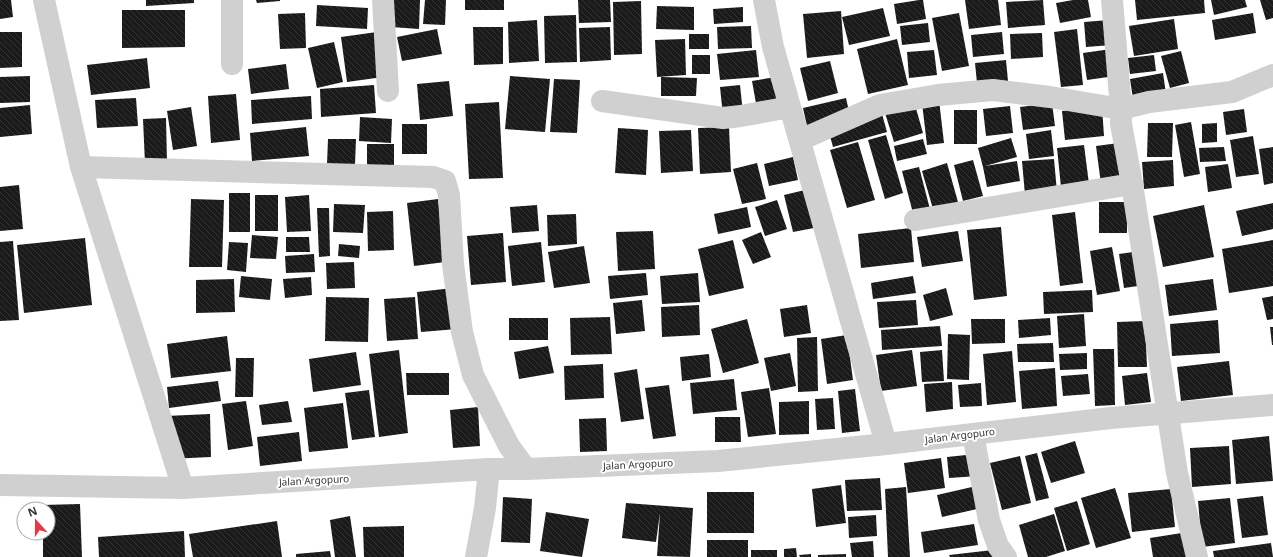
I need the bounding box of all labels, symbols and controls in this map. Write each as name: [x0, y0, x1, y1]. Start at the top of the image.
street label: Jalan Argopuro: [923, 424, 996, 446]
street label: Jalan Argopuro: [602, 455, 673, 473]
street label: Jalan Argopuro: [278, 471, 349, 489]
north arrow: [16, 501, 56, 541]
text: N: [25, 503, 39, 520]

